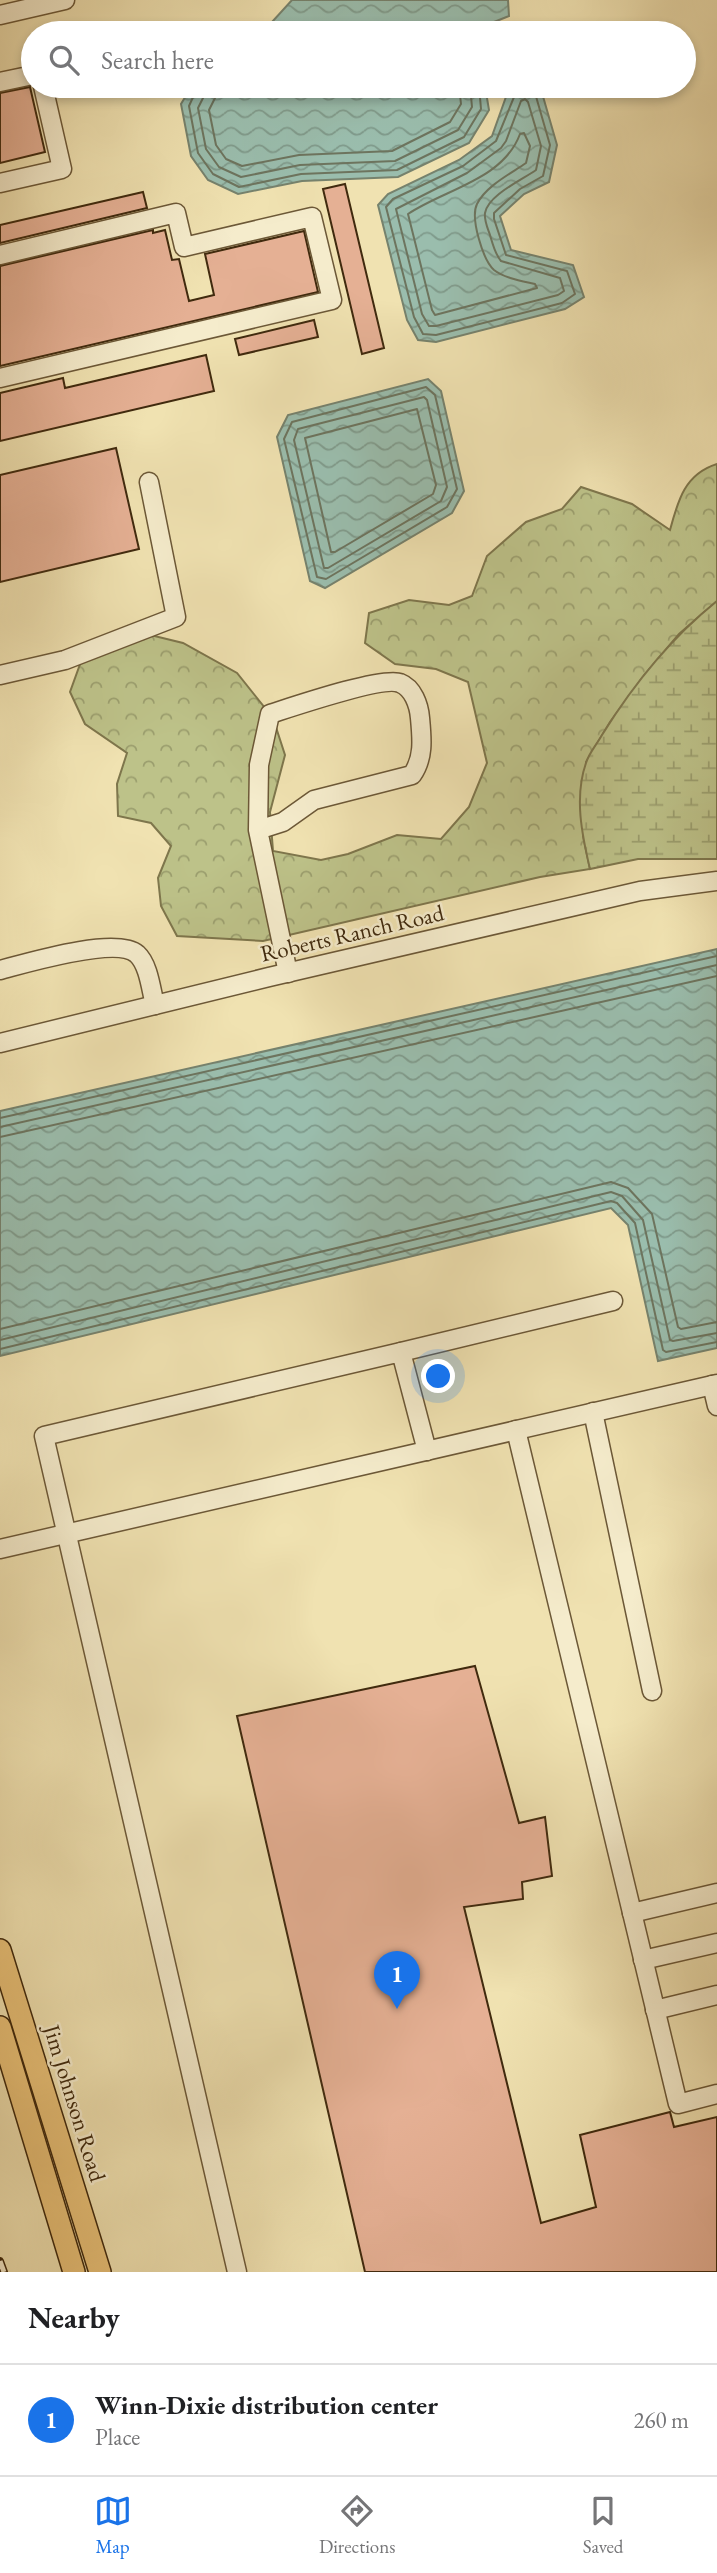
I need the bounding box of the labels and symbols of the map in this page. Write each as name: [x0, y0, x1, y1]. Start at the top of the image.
street label: Roberts Ranch Road: [257, 897, 447, 969]
your location: [421, 1359, 455, 1393]
pin: 1: [374, 1951, 420, 2009]
street label: Jim Johnson Road: [36, 2019, 113, 2185]

